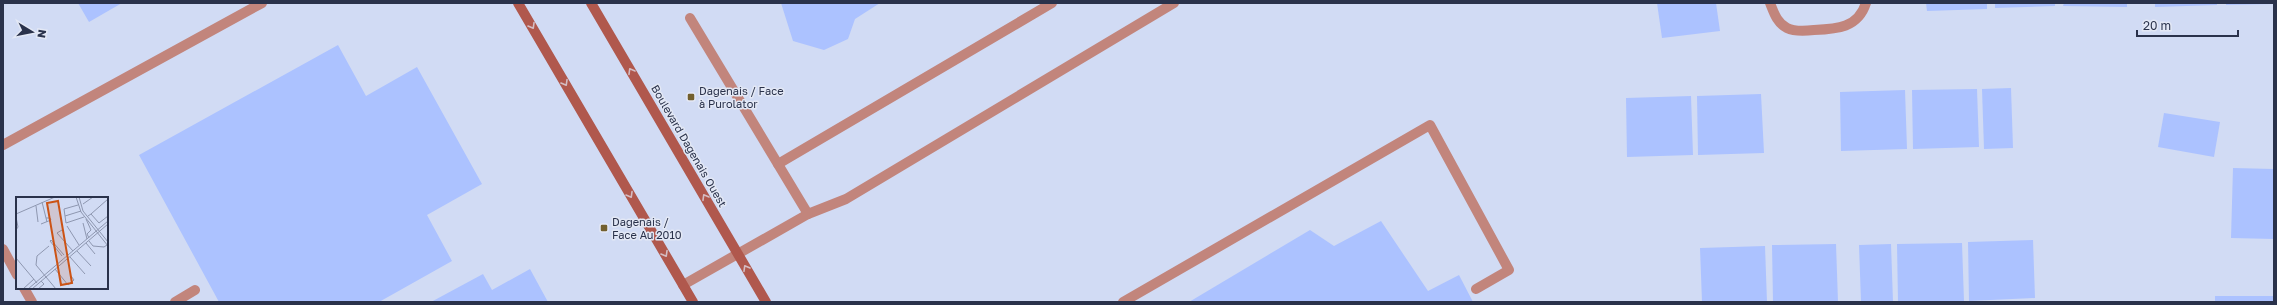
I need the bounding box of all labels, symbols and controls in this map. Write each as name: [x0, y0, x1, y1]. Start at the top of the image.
north arrow: [12, 12, 52, 52]
scale bar: [2137, 12, 2238, 38]
text: 20 m: [2143, 18, 2171, 33]
one-way arrow: [527, 22, 534, 29]
text: N: [35, 29, 49, 39]
one-way arrow: [628, 68, 636, 75]
one-way arrow: [560, 79, 567, 86]
street label: Boulevard Dagenais Ouest: [649, 82, 730, 209]
place label: Dagenais / Face à Purolator: [699, 84, 784, 110]
marker: Dagenais / Face à Purolator: [686, 92, 696, 102]
one-way arrow: [626, 191, 633, 198]
one-way arrow: [703, 194, 710, 201]
inset map: [16, 197, 108, 289]
place label: Dagenais / Face Au 2010: [612, 215, 682, 241]
marker: Dagenais / Face Au 2010: [599, 223, 609, 233]
one-way arrow: [660, 250, 667, 257]
one-way arrow: [744, 265, 751, 272]

